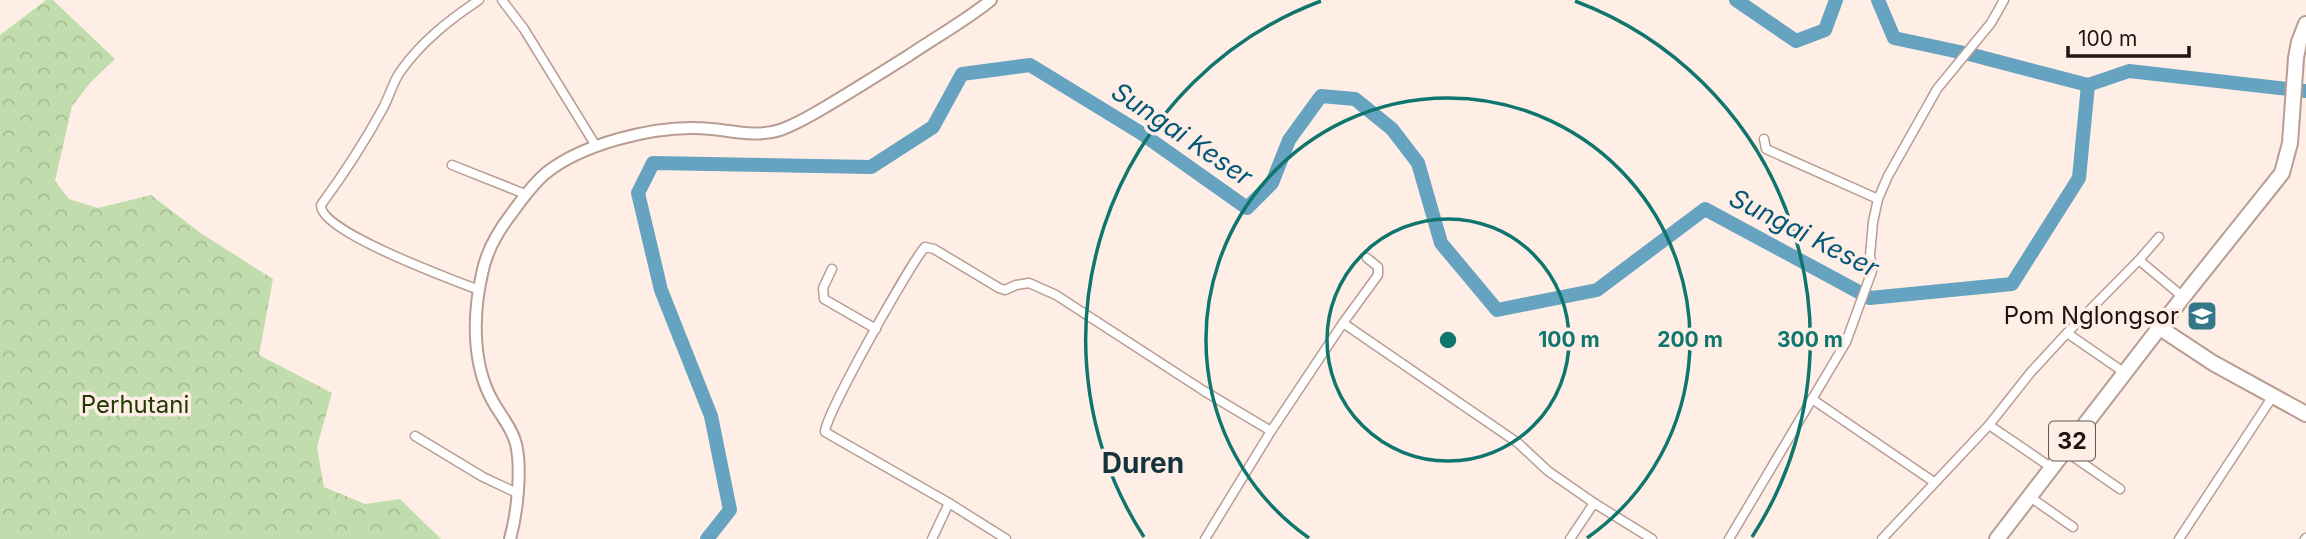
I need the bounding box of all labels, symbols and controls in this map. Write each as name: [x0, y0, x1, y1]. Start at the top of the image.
scale bar: [2068, 14, 2189, 58]
text: 100 m: [2078, 26, 2137, 51]
water label: Sungai Keser: [1106, 75, 1259, 193]
water label: Sungai Keser: [1725, 182, 1885, 284]
school or university icon: Pom Nglongsor: [2185, 299, 2219, 333]
place label: Pom Nglongsor: [2004, 301, 2179, 330]
text: 100 m: [1538, 327, 1600, 352]
text: 200 m: [1657, 327, 1723, 352]
text: 300 m: [1777, 327, 1843, 352]
centre of rings: [1436, 328, 1460, 352]
park label: Perhutani: [81, 390, 189, 419]
road number: 32: [2049, 422, 2095, 461]
district label: Duren: [1102, 446, 1184, 480]

